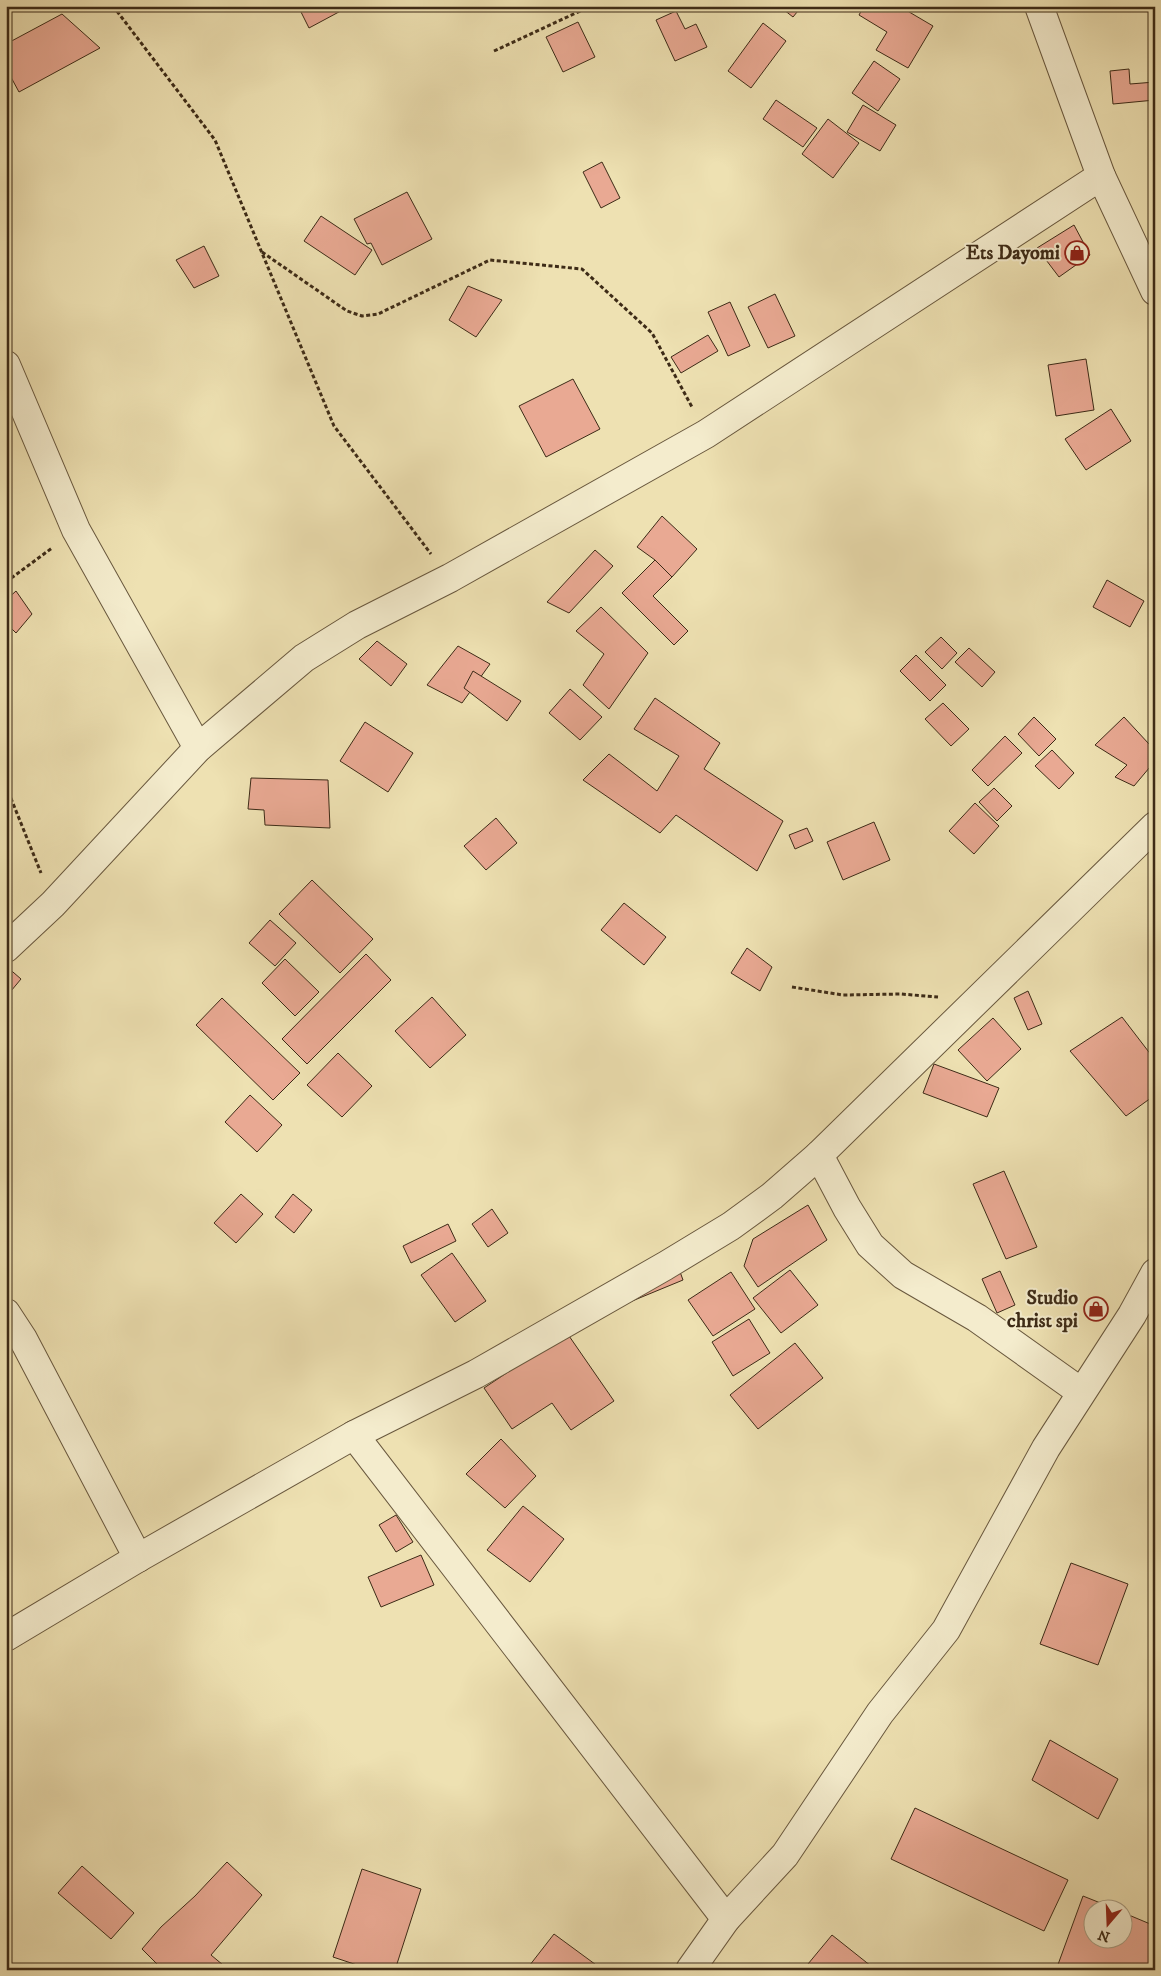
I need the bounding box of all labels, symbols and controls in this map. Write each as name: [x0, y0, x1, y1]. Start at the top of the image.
shop icon: Ets Dayomi: [1064, 240, 1090, 266]
place label: Ets Dayomi: [966, 241, 1060, 266]
place label: Studio christ spi: [1007, 1286, 1078, 1334]
shop icon: Studio christ spi: [1083, 1296, 1109, 1322]
north arrow: [1084, 1898, 1134, 1948]
text: N: [1095, 1925, 1112, 1946]

